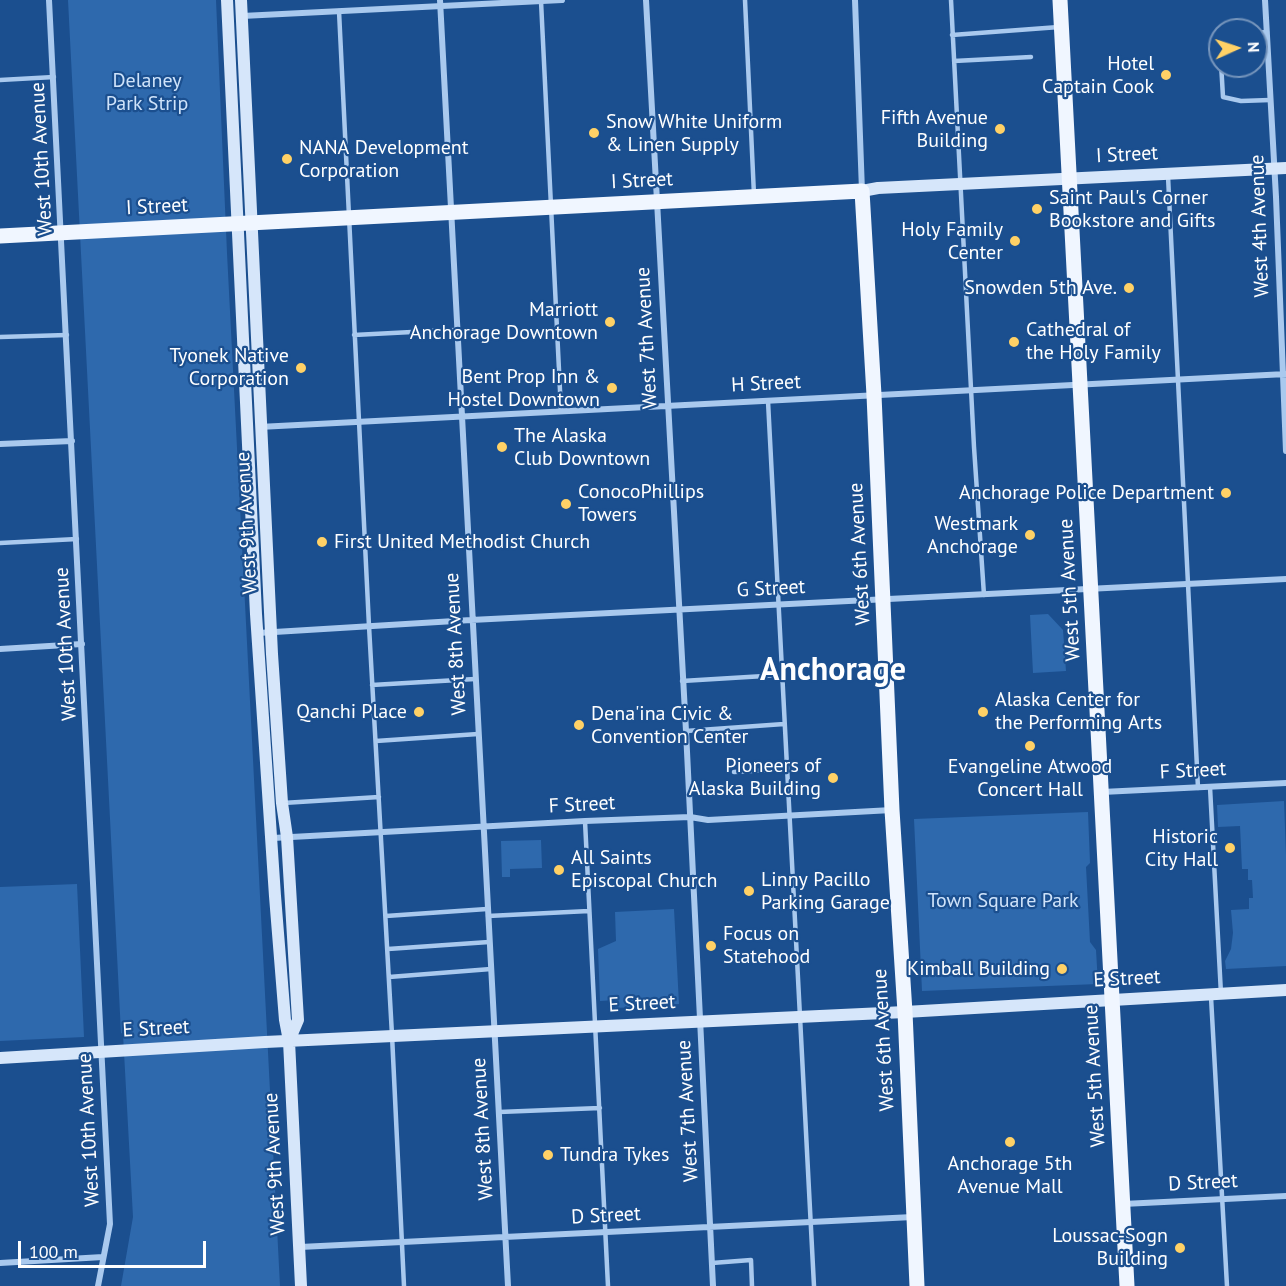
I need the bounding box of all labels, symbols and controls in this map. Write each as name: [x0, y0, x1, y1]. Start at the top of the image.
north arrow: [1208, 18, 1268, 78]
text: N: [1244, 41, 1264, 53]
place label: Hotel Captain Cook: [1042, 52, 1154, 99]
marker: Hotel Captain Cook: [1159, 68, 1173, 82]
park label: Delaney Park Strip: [106, 69, 188, 116]
street label: West 10th Avenue: [26, 82, 58, 236]
place label: Fifth Avenue Building: [881, 106, 988, 153]
place label: Snow White Uniform & Linen Supply: [606, 110, 782, 157]
marker: Fifth Avenue Building: [993, 122, 1007, 136]
marker: Snow White Uniform & Linen Supply: [587, 126, 601, 140]
place label: NANA Development Corporation: [299, 136, 469, 183]
street label: I Street: [1095, 141, 1159, 169]
marker: NANA Development Corporation: [280, 152, 294, 166]
street label: West 4th Avenue: [1246, 154, 1274, 298]
street label: I Street: [610, 167, 674, 195]
place label: Saint Paul's Corner Bookstore and Gifts: [1049, 186, 1216, 233]
street label: I Street: [125, 193, 189, 221]
marker: Saint Paul's Corner Bookstore and Gifts: [1030, 202, 1044, 216]
place label: Holy Family Center: [901, 218, 1003, 265]
marker: Holy Family Center: [1008, 234, 1022, 248]
street label: West 7th Avenue: [631, 266, 663, 410]
place label: Snowden 5th Ave.: [964, 276, 1117, 300]
marker: Snowden 5th Ave.: [1122, 281, 1136, 295]
place label: Marriott Anchorage Downtown: [410, 298, 598, 345]
marker: Marriott Anchorage Downtown: [603, 315, 617, 329]
place label: Cathedral of the Holy Family: [1026, 318, 1161, 365]
marker: Cathedral of the Holy Family: [1007, 335, 1021, 349]
place label: Tyonek Native Corporation: [170, 344, 289, 391]
marker: Tyonek Native Corporation: [294, 361, 308, 375]
place label: Bent Prop Inn & Hostel Downtown: [448, 365, 600, 412]
street label: H Street: [730, 370, 802, 398]
marker: Bent Prop Inn & Hostel Downtown: [605, 381, 619, 395]
place label: The Alaska Club Downtown: [514, 424, 650, 471]
marker: The Alaska Club Downtown: [495, 440, 509, 454]
street label: West 9th Avenue: [231, 451, 263, 595]
place label: ConocoPhillips Towers: [578, 480, 704, 527]
place label: Anchorage Police Department: [959, 481, 1214, 505]
street label: West 6th Avenue: [844, 482, 876, 626]
marker: Anchorage Police Department: [1219, 486, 1233, 500]
marker: ConocoPhillips Towers: [559, 497, 573, 511]
place label: Westmark Anchorage: [927, 512, 1018, 559]
street label: West 5th Avenue: [1054, 518, 1086, 662]
marker: Westmark Anchorage: [1023, 528, 1037, 542]
place label: First United Methodist Church: [334, 530, 590, 554]
marker: First United Methodist Church: [315, 535, 329, 549]
street label: West 10th Avenue: [50, 567, 82, 721]
street label: West 8th Avenue: [440, 572, 472, 716]
street label: G Street: [736, 575, 806, 603]
district label: Anchorage: [760, 652, 906, 690]
place label: Alaska Center for the Performing Arts: [995, 688, 1162, 735]
place label: Qanchi Place: [296, 700, 407, 724]
place label: Dena'ina Civic & Convention Center: [591, 702, 748, 749]
marker: Qanchi Place: [412, 705, 426, 719]
marker: Alaska Center for the Performing Arts: [976, 705, 990, 719]
marker: Dena'ina Civic & Convention Center: [572, 718, 586, 732]
marker: Evangeline Atwood Concert Hall: [1023, 739, 1037, 753]
place label: Pioneers of Alaska Building: [689, 754, 821, 801]
place label: Evangeline Atwood Concert Hall: [948, 755, 1112, 802]
street label: F Street: [1159, 757, 1227, 785]
marker: Pioneers of Alaska Building: [826, 771, 840, 785]
street label: F Street: [548, 791, 616, 819]
place label: Historic City Hall: [1145, 825, 1218, 872]
marker: Historic City Hall: [1223, 841, 1237, 855]
place label: All Saints Episcopal Church: [571, 846, 717, 893]
marker: All Saints Episcopal Church: [552, 863, 566, 877]
place label: Linny Pacillo Parking Garage: [761, 868, 890, 915]
marker: Linny Pacillo Parking Garage: [742, 884, 756, 898]
park label: Town Square Park: [927, 889, 1079, 913]
place label: Focus on Statehood: [723, 922, 810, 969]
marker: Focus on Statehood: [704, 939, 718, 953]
place label: Kimball Building: [907, 957, 1050, 981]
marker: Kimball Building: [1055, 962, 1069, 976]
street label: E Street: [1093, 965, 1161, 993]
street label: West 6th Avenue: [868, 968, 900, 1112]
street label: E Street: [608, 990, 676, 1018]
street label: West 5th Avenue: [1079, 1004, 1111, 1148]
street label: E Street: [122, 1015, 190, 1043]
street label: West 7th Avenue: [672, 1039, 704, 1183]
street label: West 10th Avenue: [73, 1053, 105, 1207]
street label: West 8th Avenue: [467, 1057, 499, 1201]
street label: West 9th Avenue: [259, 1092, 291, 1236]
marker: Anchorage 5th Avenue Mall: [1003, 1135, 1017, 1149]
place label: Tundra Tykes: [560, 1143, 669, 1167]
marker: Tundra Tykes: [541, 1148, 555, 1162]
place label: Anchorage 5th Avenue Mall: [948, 1152, 1072, 1199]
street label: D Street: [1168, 1169, 1238, 1197]
street label: D Street: [571, 1202, 641, 1230]
place label: Loussac-Sogn Building: [1052, 1224, 1168, 1271]
scale bar: [21, 1229, 208, 1267]
text: 100 m: [29, 1240, 78, 1263]
marker: Loussac-Sogn Building: [1173, 1241, 1187, 1255]

